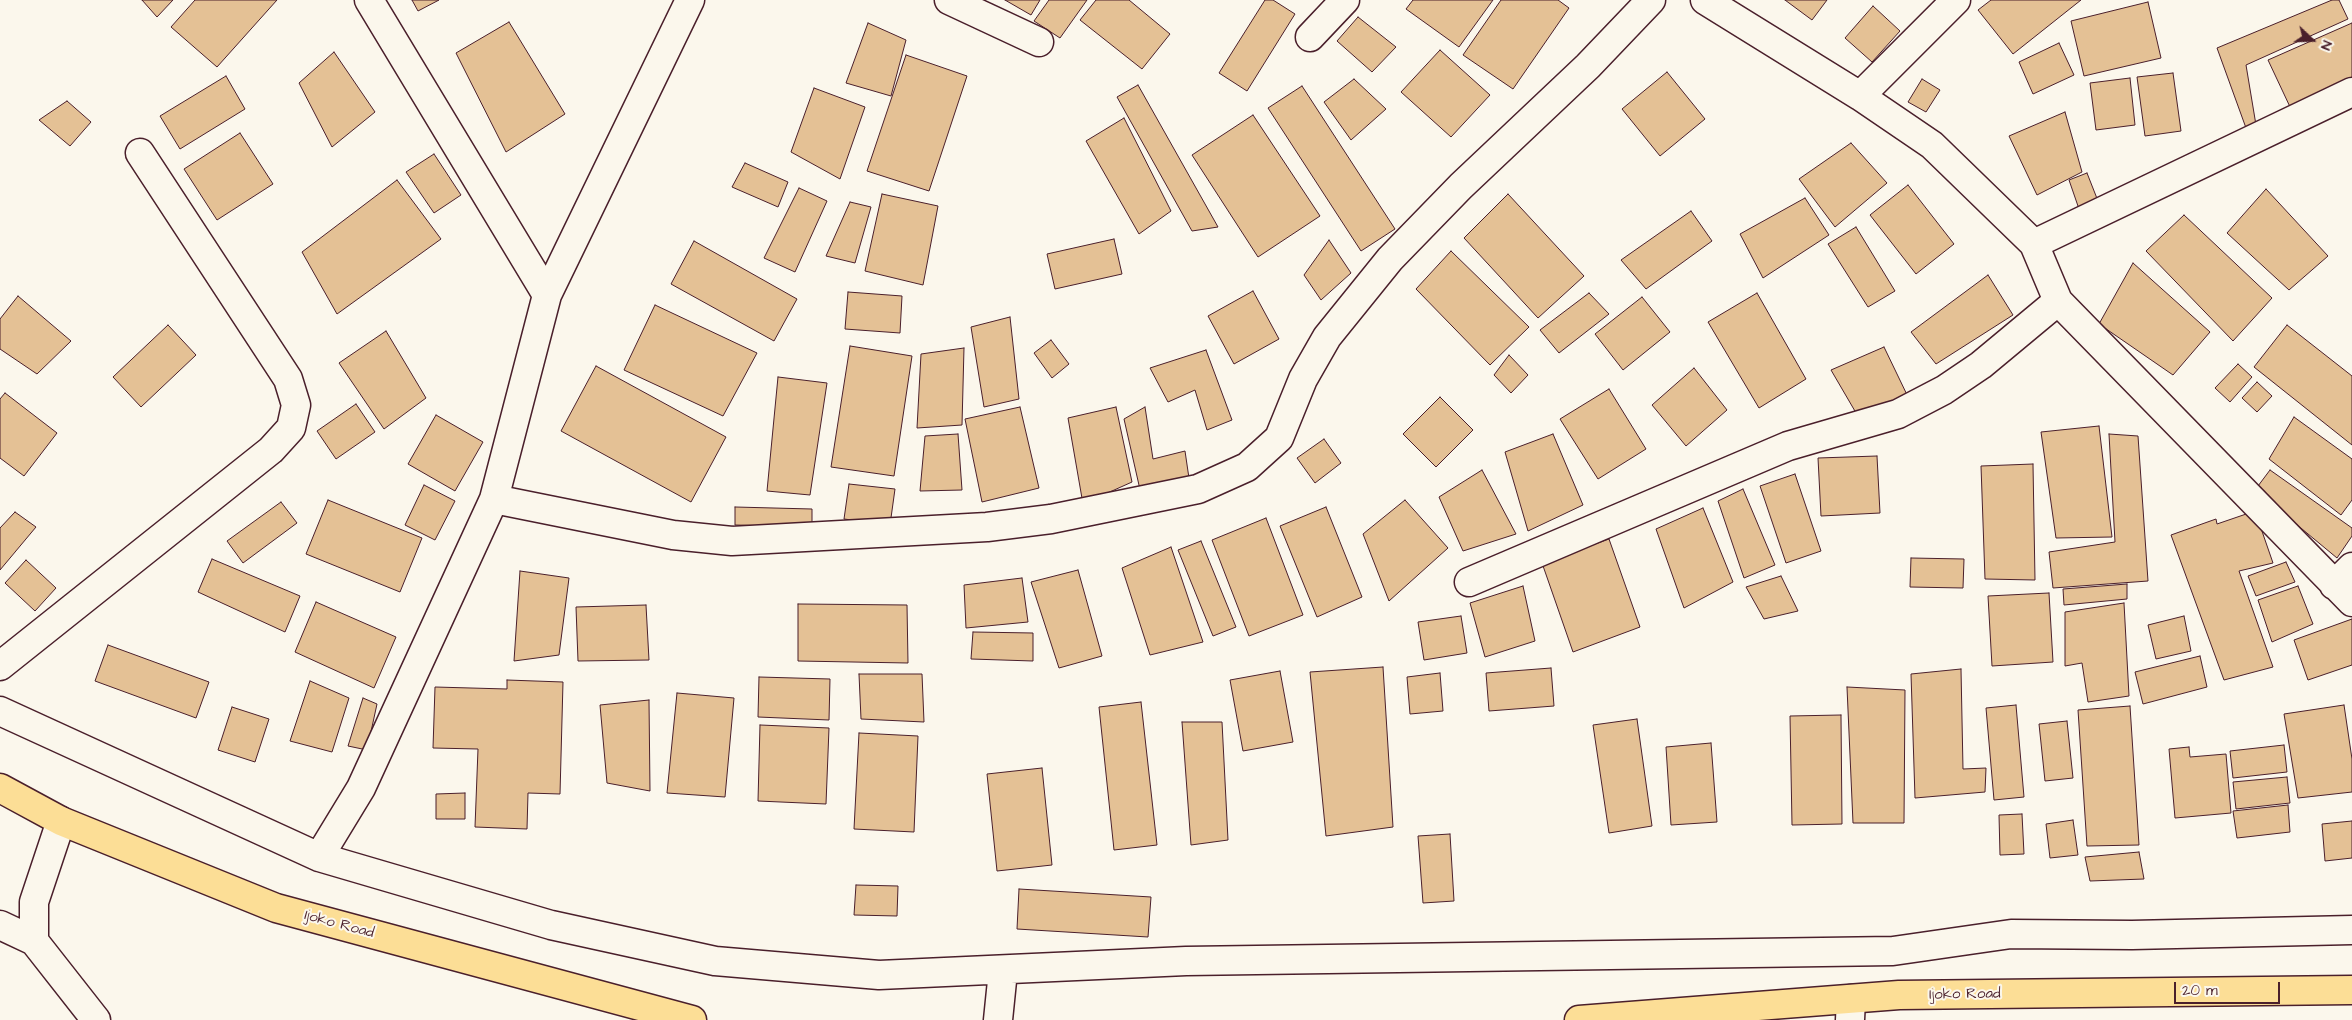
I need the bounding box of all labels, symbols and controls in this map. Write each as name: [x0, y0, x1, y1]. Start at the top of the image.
north arrow: [2287, 15, 2337, 65]
text: N: [2315, 38, 2337, 53]
street label: Ijoko Road: [302, 907, 376, 943]
scale bar: [2177, 972, 2283, 1004]
text: 20 m: [2182, 980, 2218, 1001]
street label: Ijoko Road: [1929, 985, 2001, 1005]

